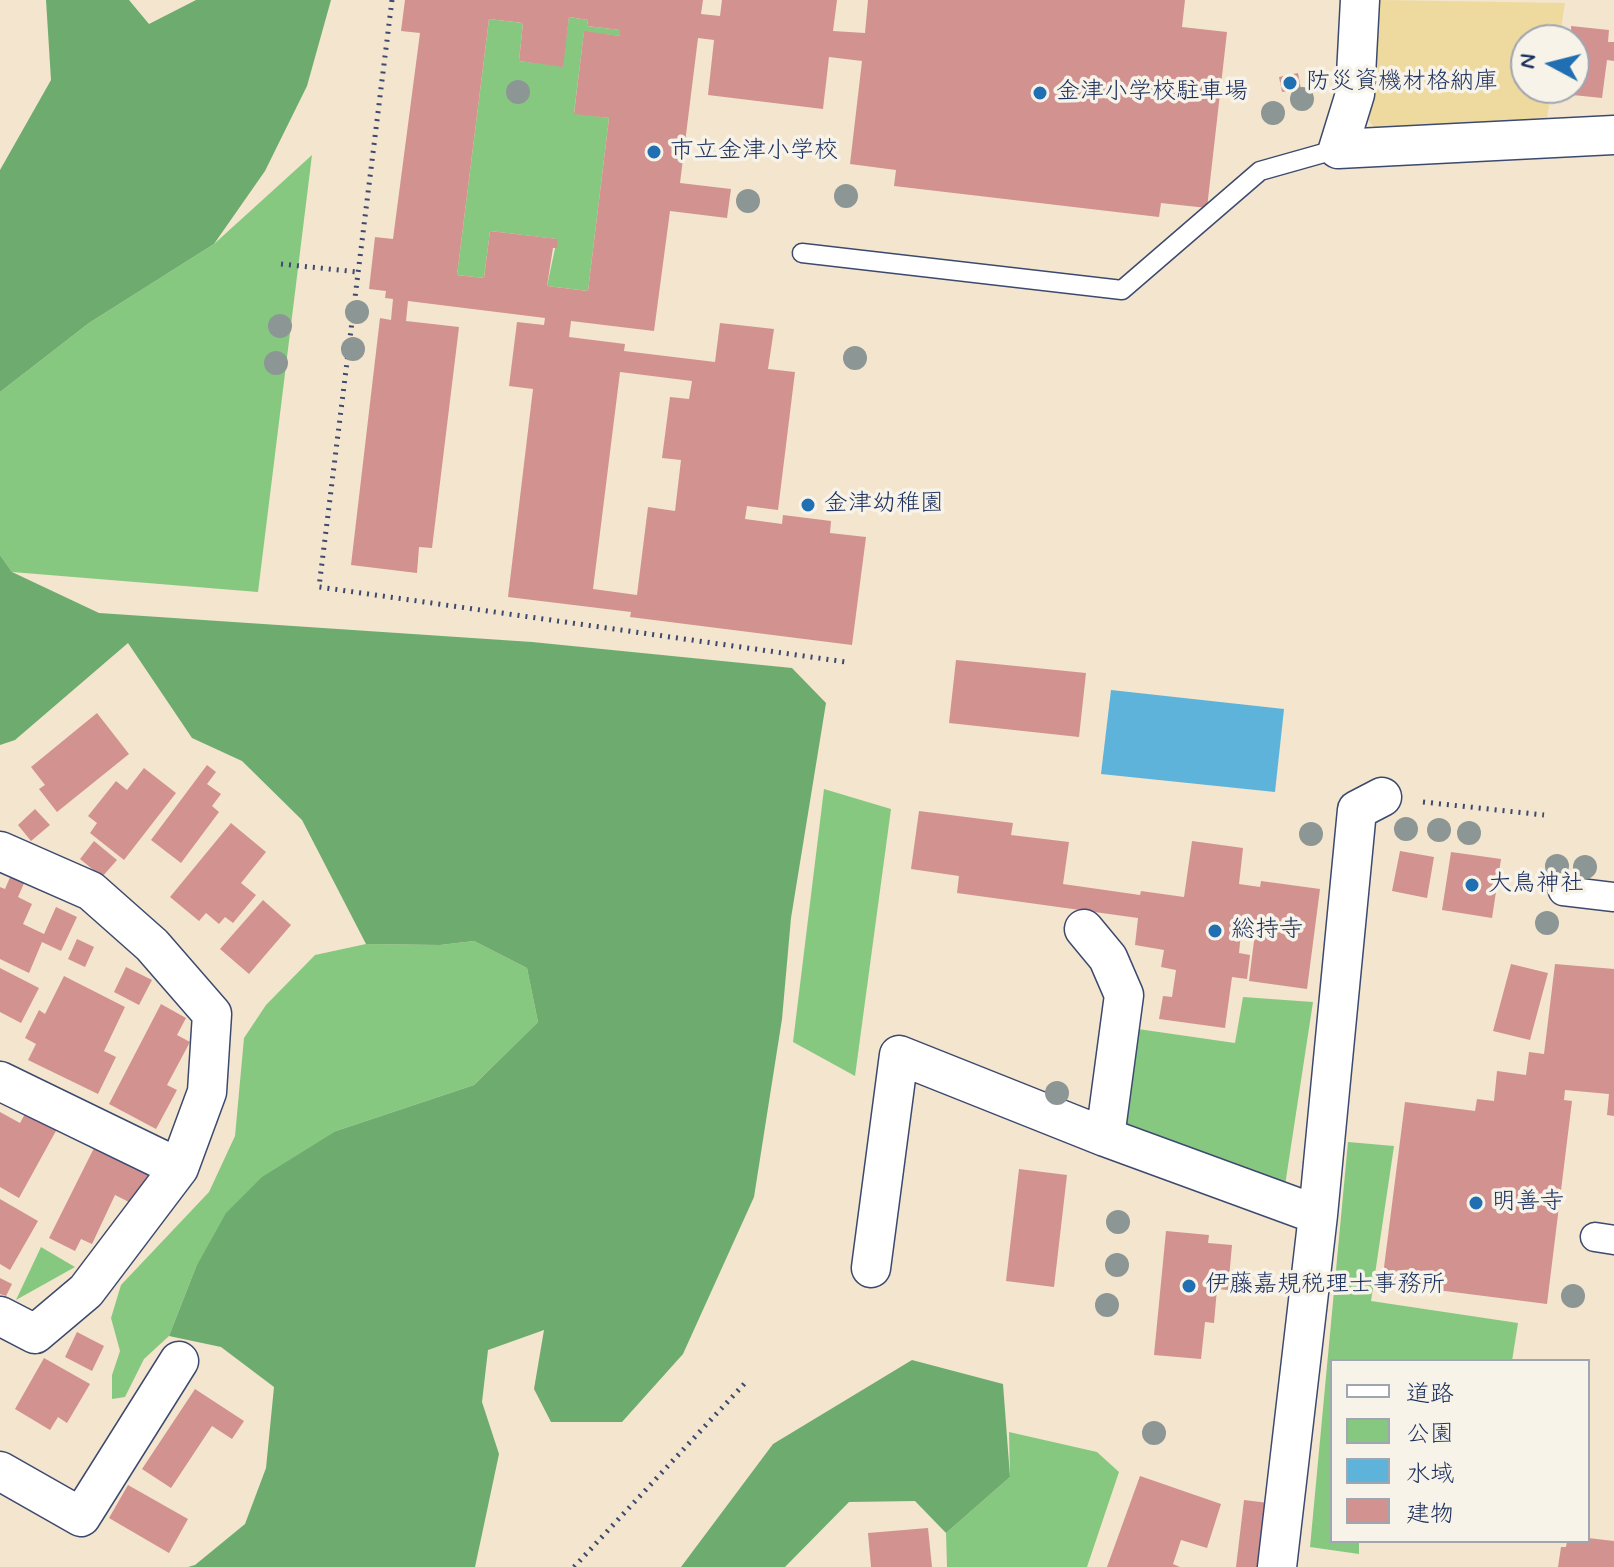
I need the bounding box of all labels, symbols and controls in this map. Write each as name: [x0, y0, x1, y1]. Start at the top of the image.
north arrow: [1510, 24, 1590, 104]
text: N: [1513, 52, 1543, 70]
place label: 防災資機材格納庫: [1306, 69, 1498, 97]
marker: 防災資機材格納庫: [1281, 74, 1299, 92]
place label: 金津小学校駐車場: [1056, 79, 1248, 107]
marker: 金津小学校駐車場: [1031, 84, 1049, 102]
place label: 市立金津小学校: [670, 138, 838, 166]
marker: 市立金津小学校: [645, 143, 663, 161]
place label: 金津幼稚園: [824, 491, 944, 519]
marker: 金津幼稚園: [799, 496, 817, 514]
place label: 大鳥神社: [1488, 871, 1584, 899]
marker: 大鳥神社: [1463, 876, 1481, 894]
place label: 総持寺: [1231, 917, 1303, 945]
marker: 総持寺: [1206, 922, 1224, 940]
place label: 明善寺: [1492, 1189, 1564, 1217]
marker: 明善寺: [1467, 1194, 1485, 1212]
place label: 伊藤嘉規税理士事務所: [1205, 1272, 1445, 1300]
marker: 伊藤嘉規税理士事務所: [1180, 1277, 1198, 1295]
legend: [1330, 1359, 1590, 1543]
text: 道路: [1406, 1379, 1454, 1410]
text: 公園: [1406, 1419, 1454, 1450]
text: 水域: [1406, 1459, 1454, 1490]
text: 建物: [1406, 1499, 1454, 1530]

